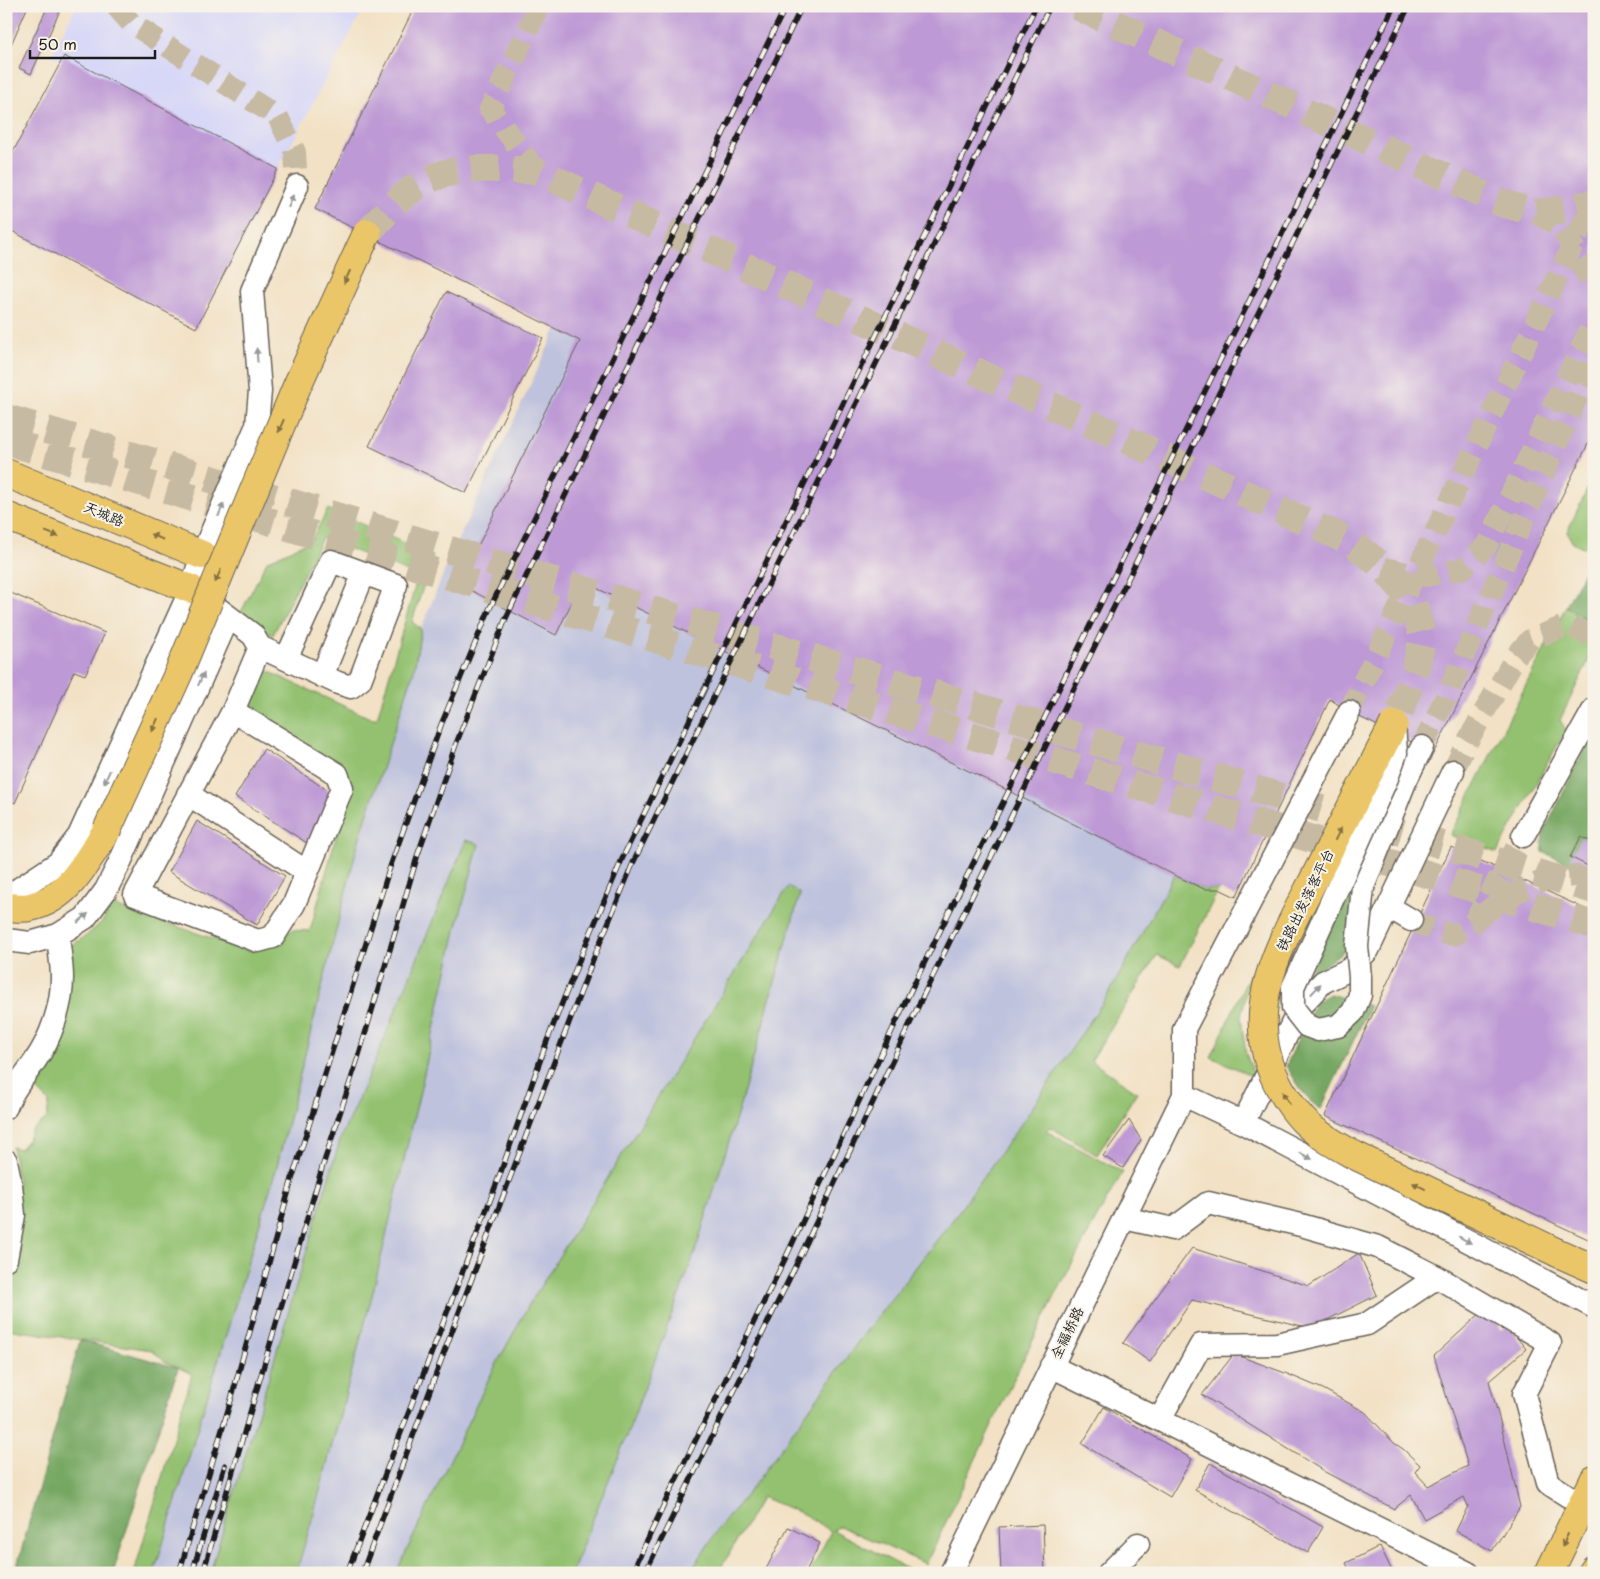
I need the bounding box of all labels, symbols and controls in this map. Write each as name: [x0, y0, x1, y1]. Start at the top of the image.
scale bar: [30, 28, 155, 60]
text: 50 m: [38, 32, 77, 55]
one-way arrow: [287, 194, 295, 208]
one-way arrow: [342, 270, 350, 284]
one-way arrow: [253, 347, 261, 363]
one-way arrow: [276, 419, 284, 433]
street label: 天城路: [81, 496, 128, 531]
one-way arrow: [218, 503, 225, 518]
one-way arrow: [44, 531, 59, 538]
one-way arrow: [150, 532, 164, 540]
one-way arrow: [214, 569, 222, 583]
one-way arrow: [197, 672, 205, 686]
one-way arrow: [150, 718, 158, 732]
one-way arrow: [103, 770, 111, 784]
one-way arrow: [1334, 827, 1342, 841]
street label: 铁路出发落客平台: [1271, 845, 1339, 955]
one-way arrow: [76, 912, 89, 923]
one-way arrow: [1310, 983, 1322, 995]
one-way arrow: [1282, 1091, 1291, 1104]
one-way arrow: [1299, 1152, 1313, 1160]
one-way arrow: [1412, 1182, 1426, 1190]
one-way arrow: [1458, 1236, 1472, 1244]
street label: 全福桥路: [1045, 1303, 1088, 1363]
one-way arrow: [1561, 1533, 1569, 1547]

